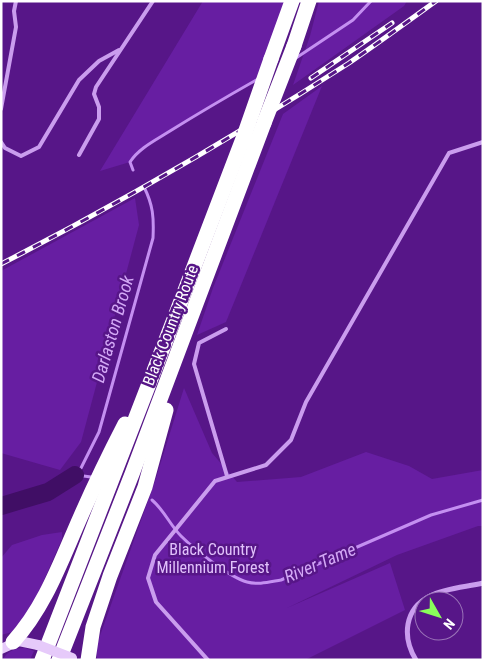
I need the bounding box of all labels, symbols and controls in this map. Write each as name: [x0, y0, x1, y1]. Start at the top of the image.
street label: Black Country Route: [139, 262, 202, 388]
water label: Darlaston Brook: [87, 272, 138, 385]
water label: River Tame: [281, 538, 359, 587]
park label: Black Country Millennium Forest: [156, 540, 270, 577]
north arrow: [414, 591, 464, 641]
text: N: [440, 616, 458, 633]

